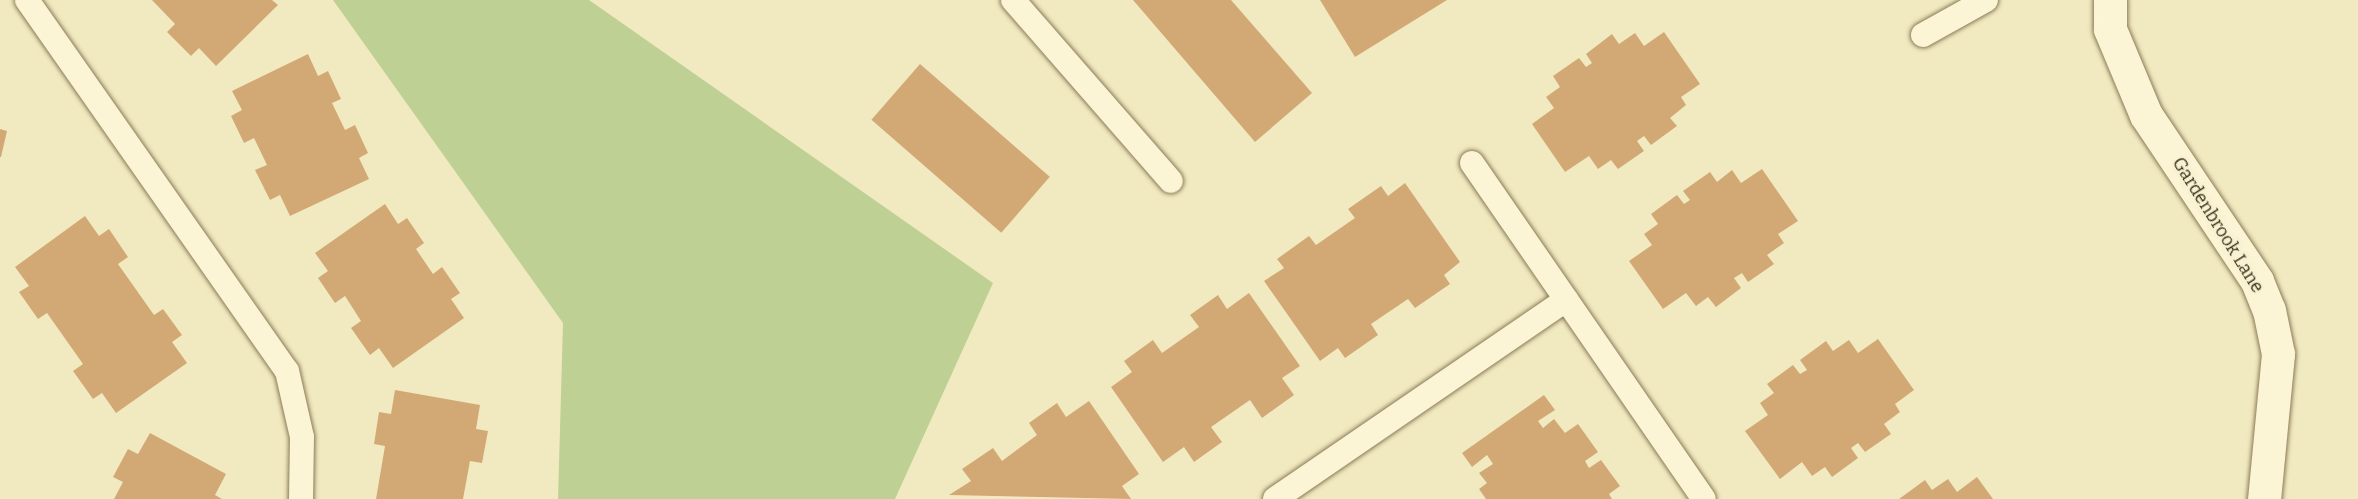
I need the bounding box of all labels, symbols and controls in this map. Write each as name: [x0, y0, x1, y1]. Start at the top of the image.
street label: Gardenbrook Lane: [2168, 153, 2268, 297]

